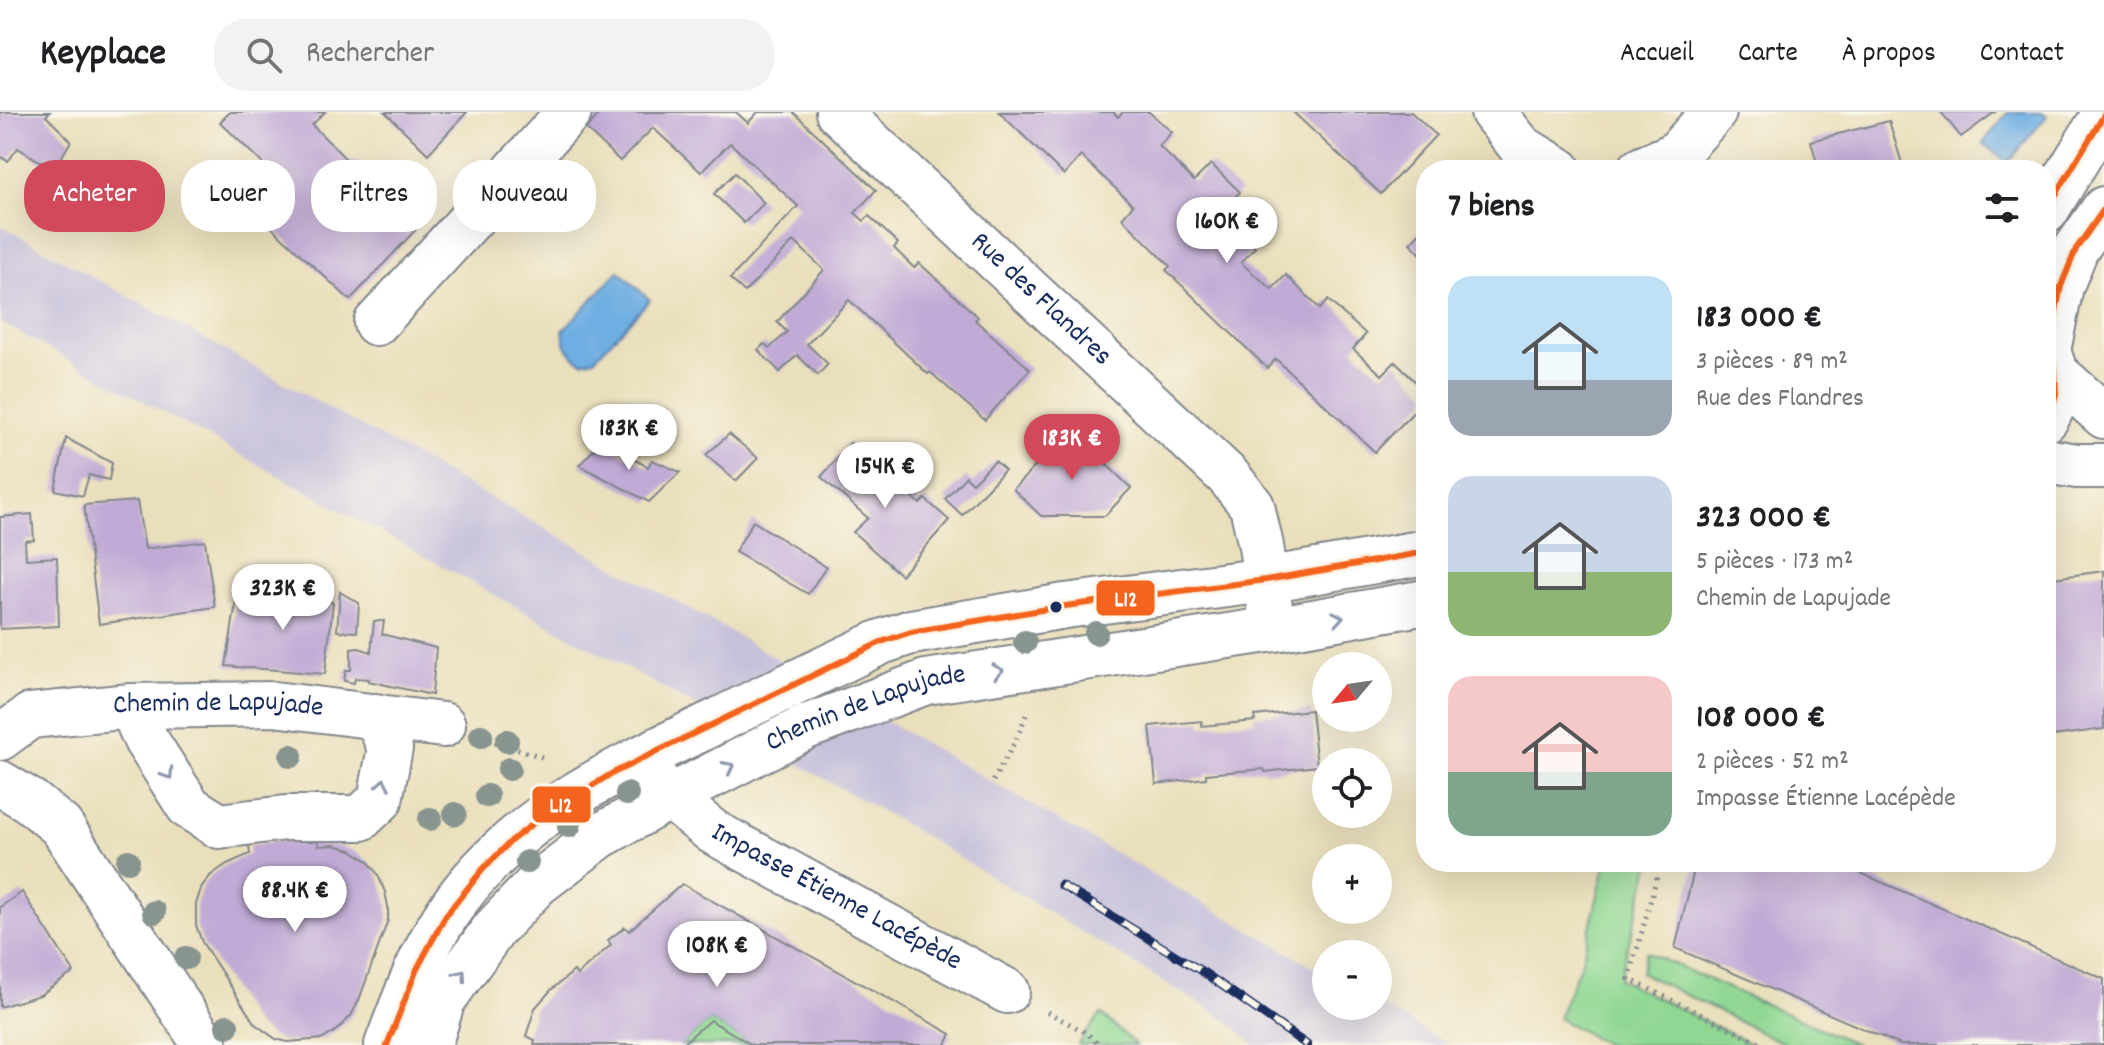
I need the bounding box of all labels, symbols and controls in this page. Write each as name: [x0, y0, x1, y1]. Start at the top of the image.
search box: [214, 19, 774, 91]
text: Keyplace: [40, 28, 166, 83]
icon: search: [242, 33, 286, 77]
text: Rechercher: [306, 34, 434, 77]
text: Accueil: [1620, 35, 1694, 75]
text: Carte: [1738, 35, 1798, 75]
text: À propos: [1842, 35, 1936, 75]
text: Contact: [1980, 35, 2064, 75]
chip: Acheter: [24, 160, 165, 232]
chip: Louer: [181, 160, 295, 232]
chip: Filtres: [311, 160, 437, 232]
chip: Nouveau: [453, 160, 596, 232]
text: 7 biens: [1448, 184, 1535, 233]
icon: filters: [1980, 186, 2024, 230]
pin: 160K €: [1162, 197, 1292, 265]
text: 160K €: [1194, 204, 1260, 241]
street label: Rue des Flandres: [960, 224, 1120, 377]
text: 183 000 €: [1696, 295, 1822, 344]
icon: home: [1512, 308, 1608, 404]
text: 3 pièces · 89 m²: [1696, 344, 1848, 381]
text: Rue des Flandres: [1696, 381, 1864, 418]
pin: 183K €: [564, 404, 694, 472]
text: 183K €: [599, 411, 659, 448]
pin: 183K €: [1007, 414, 1137, 482]
text: 183K €: [1042, 421, 1102, 458]
pin: 154K €: [820, 442, 950, 510]
text: 154K €: [855, 449, 916, 486]
text: 323 000 €: [1696, 495, 1831, 544]
icon: home: [1512, 508, 1608, 604]
text: 5 pièces · 173 m²: [1696, 544, 1853, 581]
pin: 323K €: [218, 564, 348, 632]
text: 323K €: [250, 571, 316, 608]
line badge: L12: [1095, 579, 1156, 617]
text: Chemin de Lapujade: [1696, 581, 1891, 618]
text: L12: [1114, 586, 1138, 617]
unlabelled marker: [1048, 599, 1064, 615]
one-way arrow: [1331, 611, 1345, 628]
north arrow: [1312, 652, 1392, 732]
map controls: [1312, 652, 1392, 1020]
street label: Chemin de Lapujade: [759, 656, 968, 764]
one-way arrow: [991, 663, 1005, 680]
street label: Chemin de Lapujade: [111, 684, 325, 730]
text: 108 000 €: [1696, 695, 1826, 744]
icon: home: [1512, 708, 1608, 804]
text: 2 pièces · 52 m²: [1696, 744, 1849, 781]
button: locate: [1312, 748, 1392, 828]
one-way arrow: [720, 761, 735, 776]
one-way arrow: [158, 765, 173, 780]
one-way arrow: [374, 777, 391, 791]
text: Impasse Étienne Lacépède: [1696, 781, 1956, 818]
line badge: L12: [531, 785, 592, 824]
text: L12: [549, 792, 573, 823]
street label: Impasse Étienne Lacépède: [703, 814, 968, 983]
button: +: [1312, 844, 1392, 924]
pin: 88.4K €: [221, 866, 369, 934]
text: 88.4K €: [261, 873, 329, 910]
pin: 108K €: [652, 921, 782, 989]
text: 108K €: [686, 928, 748, 965]
button: −: [1312, 940, 1392, 1020]
one-way arrow: [451, 969, 466, 983]

